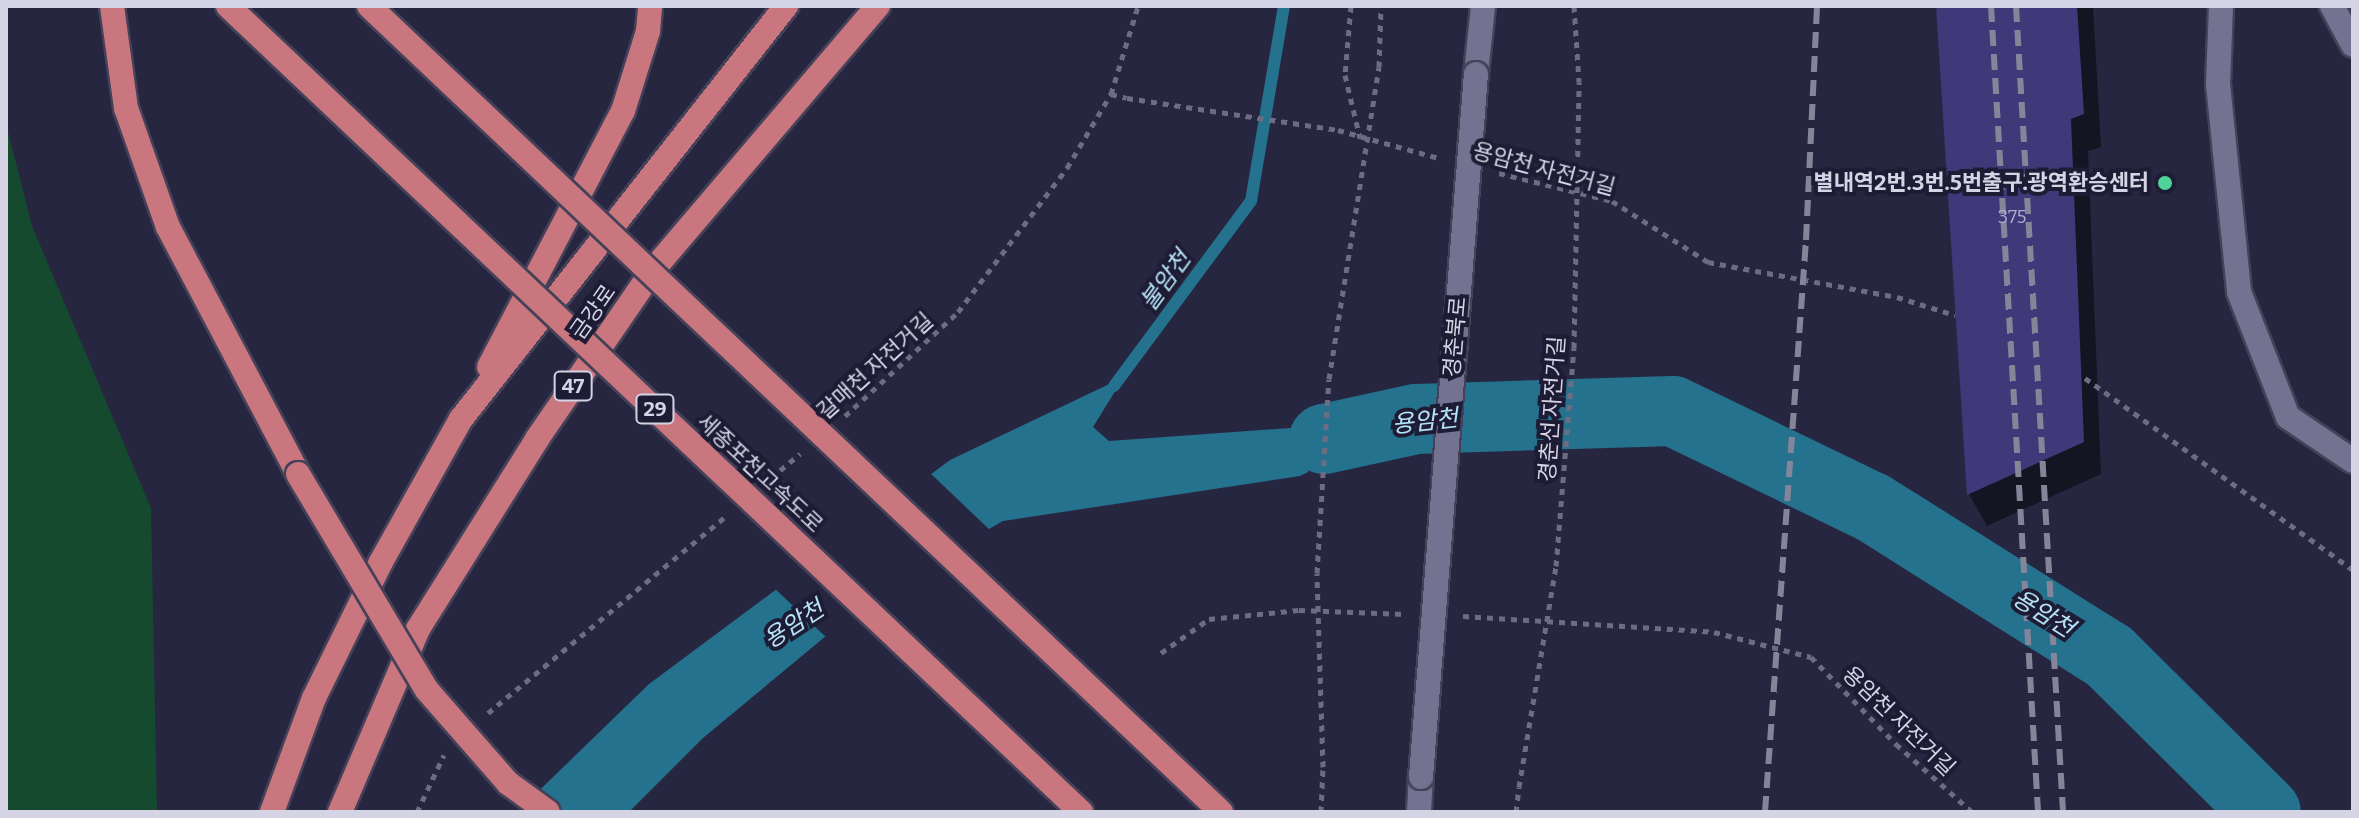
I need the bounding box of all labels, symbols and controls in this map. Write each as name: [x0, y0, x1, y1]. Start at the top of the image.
street label: 용암천 자전거길: [1470, 137, 1618, 201]
place label: 별내역2번.3번.5번출구.광역환승센터: [1813, 170, 2149, 196]
marker: 별내역2번.3번.5번출구.광역환승센터: [2156, 174, 2174, 192]
house number: 375: [1998, 206, 2026, 228]
water label: 불암천: [1135, 246, 1197, 316]
street label: 금강로: [565, 280, 621, 344]
street label: 경춘북로: [1438, 296, 1472, 378]
street label: 갈매천 자전거길: [812, 307, 938, 425]
street label: 경춘선 자전거길: [1534, 335, 1570, 483]
road number: 47: [553, 370, 593, 402]
road number: 29: [635, 393, 675, 425]
water label: 용암천: [1391, 404, 1459, 440]
street label: 세종포천고속도로: [692, 408, 828, 538]
water label: 용암천: [2007, 584, 2079, 644]
water label: 용암천: [758, 595, 830, 655]
street label: 용암천 자전거길: [1837, 661, 1961, 781]

